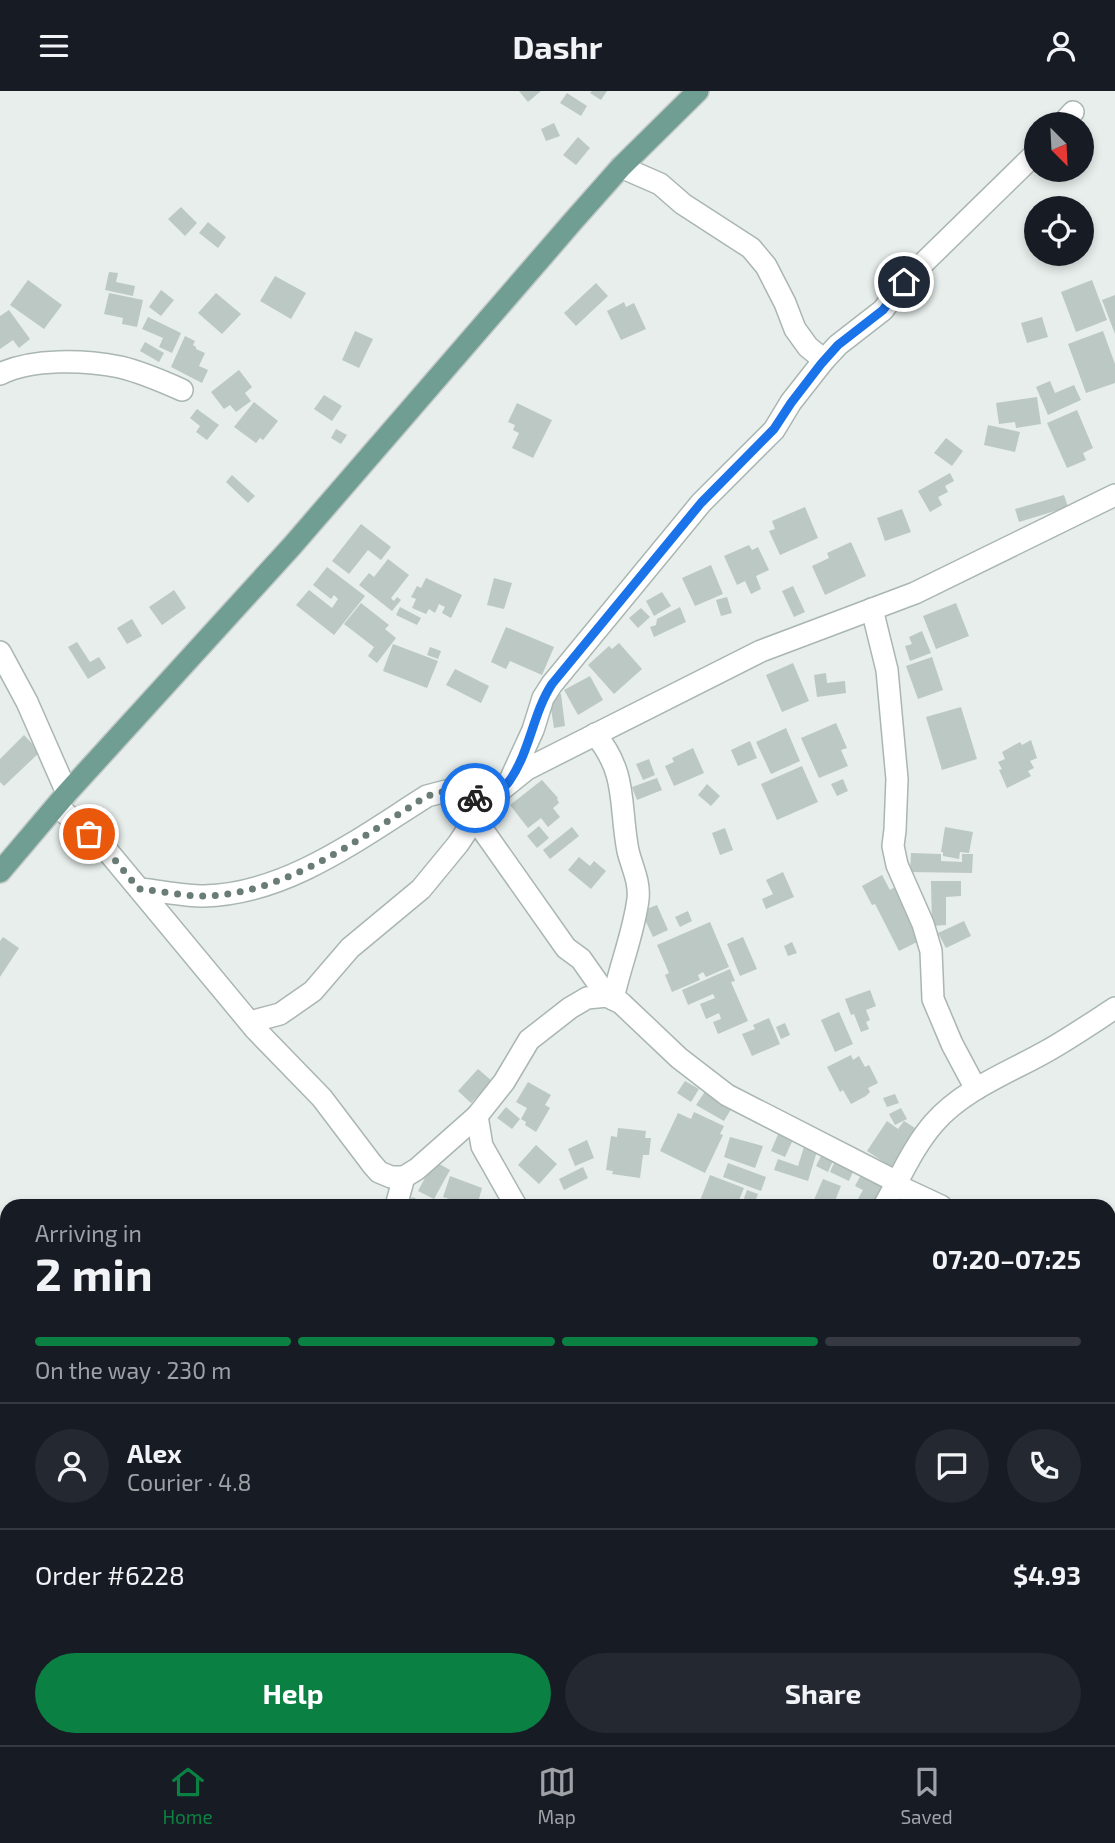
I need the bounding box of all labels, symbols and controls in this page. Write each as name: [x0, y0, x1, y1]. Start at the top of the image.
icon: menu: [35, 27, 73, 65]
text: Dashr: [513, 27, 602, 65]
icon: person: [1042, 27, 1080, 65]
north arrow: [1024, 112, 1094, 182]
map controls: [1024, 112, 1094, 266]
button: locate: [1024, 196, 1094, 266]
pin: [874, 252, 934, 312]
icon: home: [885, 263, 923, 301]
courier: [440, 763, 510, 833]
icon: bike: [456, 779, 494, 817]
pin: [59, 804, 119, 864]
icon: bag: [70, 815, 108, 853]
text: Arriving in: [35, 1219, 142, 1247]
text: 07:20–07:25: [932, 1243, 1081, 1274]
text: 2 min: [35, 1245, 153, 1300]
text: On the way · 230 m: [35, 1356, 231, 1384]
button: person: [35, 1429, 109, 1503]
button: chat: [915, 1429, 989, 1503]
button: phone: [1007, 1429, 1081, 1503]
text: Alex: [127, 1437, 182, 1468]
text: Courier · 4.8: [127, 1468, 251, 1496]
text: Order #6228: [35, 1559, 185, 1590]
text: $4.93: [1013, 1559, 1081, 1590]
button: Help: [35, 1653, 551, 1733]
button: Share: [565, 1653, 1081, 1733]
tab: Home: [162, 1763, 213, 1828]
tab: Map: [538, 1763, 576, 1828]
tab: Saved: [900, 1763, 953, 1828]

